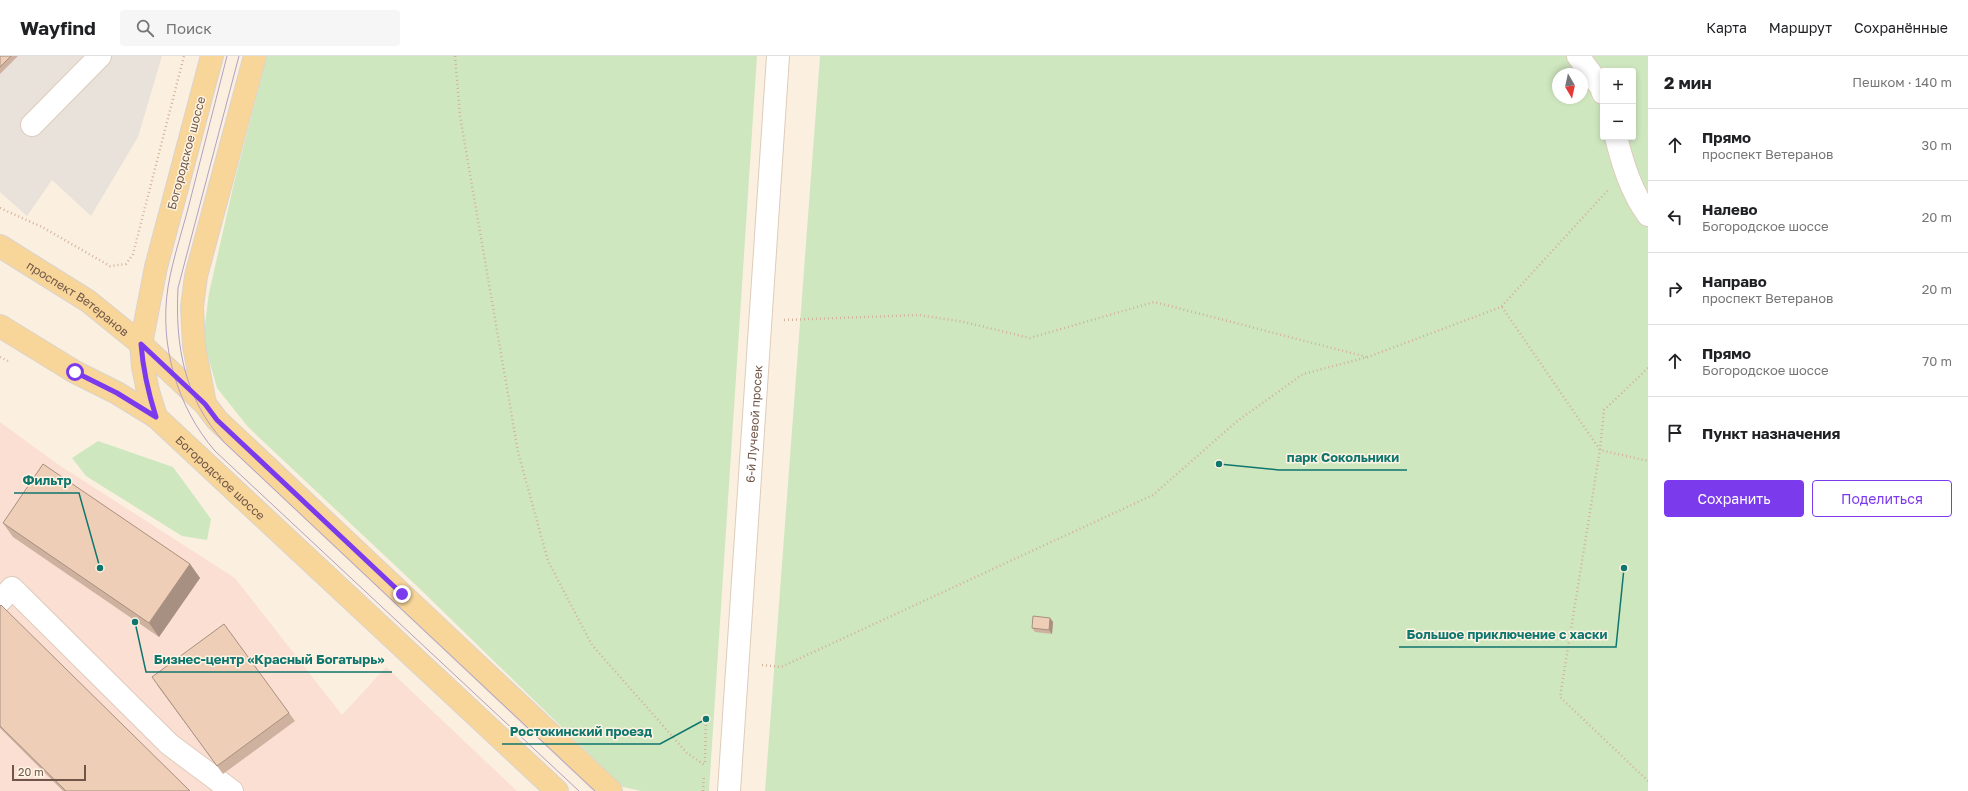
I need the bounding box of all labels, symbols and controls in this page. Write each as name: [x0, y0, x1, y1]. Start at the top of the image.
search box: [120, 10, 400, 46]
text: Wayfind: [20, 16, 96, 39]
icon: search: [134, 17, 156, 39]
text: Поиск: [166, 19, 212, 37]
text: Карта: [1706, 19, 1747, 36]
text: Маршрут: [1769, 19, 1832, 36]
text: Сохранённые: [1854, 19, 1948, 36]
north arrow: [1552, 68, 1588, 104]
map controls: [1600, 68, 1636, 140]
button: +: [1600, 68, 1636, 104]
text: 2 мин: [1664, 72, 1712, 93]
text: Пешком · 140 m: [1852, 74, 1952, 90]
street label: Богородское шоссе: [164, 95, 208, 211]
button: −: [1600, 104, 1636, 140]
text: Прямо: [1702, 128, 1751, 146]
icon: ahead: [1664, 134, 1686, 156]
text: 30 m: [1922, 137, 1952, 153]
text: проспект Ветеранов: [1702, 146, 1833, 162]
text: Налево: [1702, 200, 1758, 218]
icon: left: [1664, 206, 1686, 228]
text: 20 m: [1922, 209, 1952, 225]
text: Богородское шоссе: [1702, 218, 1829, 234]
street label: проспект Ветеранов: [24, 257, 132, 339]
text: Направо: [1702, 272, 1767, 290]
icon: right: [1664, 278, 1686, 300]
text: 20 m: [1922, 281, 1952, 297]
text: проспект Ветеранов: [1702, 290, 1833, 306]
text: Прямо: [1702, 344, 1751, 362]
icon: ahead: [1664, 350, 1686, 372]
text: 70 m: [1922, 353, 1952, 369]
text: Богородское шоссе: [1702, 362, 1829, 378]
route start: [66, 363, 84, 381]
street label: 6-й Лучевой просек: [742, 364, 765, 483]
icon: arrive: [1664, 422, 1686, 444]
text: Пункт назначения: [1702, 424, 1840, 442]
street label: Богородское шоссе: [173, 432, 269, 523]
callout: парк Сокольники: [1279, 445, 1407, 470]
text: парк Сокольники: [1287, 449, 1399, 465]
callout: Фильтр: [14, 468, 79, 493]
text: Фильтр: [22, 472, 72, 488]
button: Сохранить: [1664, 480, 1804, 517]
button: Поделиться: [1812, 480, 1952, 517]
route end: [393, 585, 411, 603]
callout: Большое приключение с хаски: [1399, 622, 1616, 647]
text: Большое приключение с хаски: [1406, 626, 1608, 642]
callout: Бизнес-центр «Красный Богатырь»: [146, 647, 392, 672]
text: Бизнес-центр «Красный Богатырь»: [154, 651, 384, 667]
callout: Ростокинский проезд: [502, 719, 660, 744]
text: Ростокинский проезд: [510, 723, 652, 739]
scale bar: [12, 763, 86, 782]
text: 20 m: [18, 765, 44, 778]

